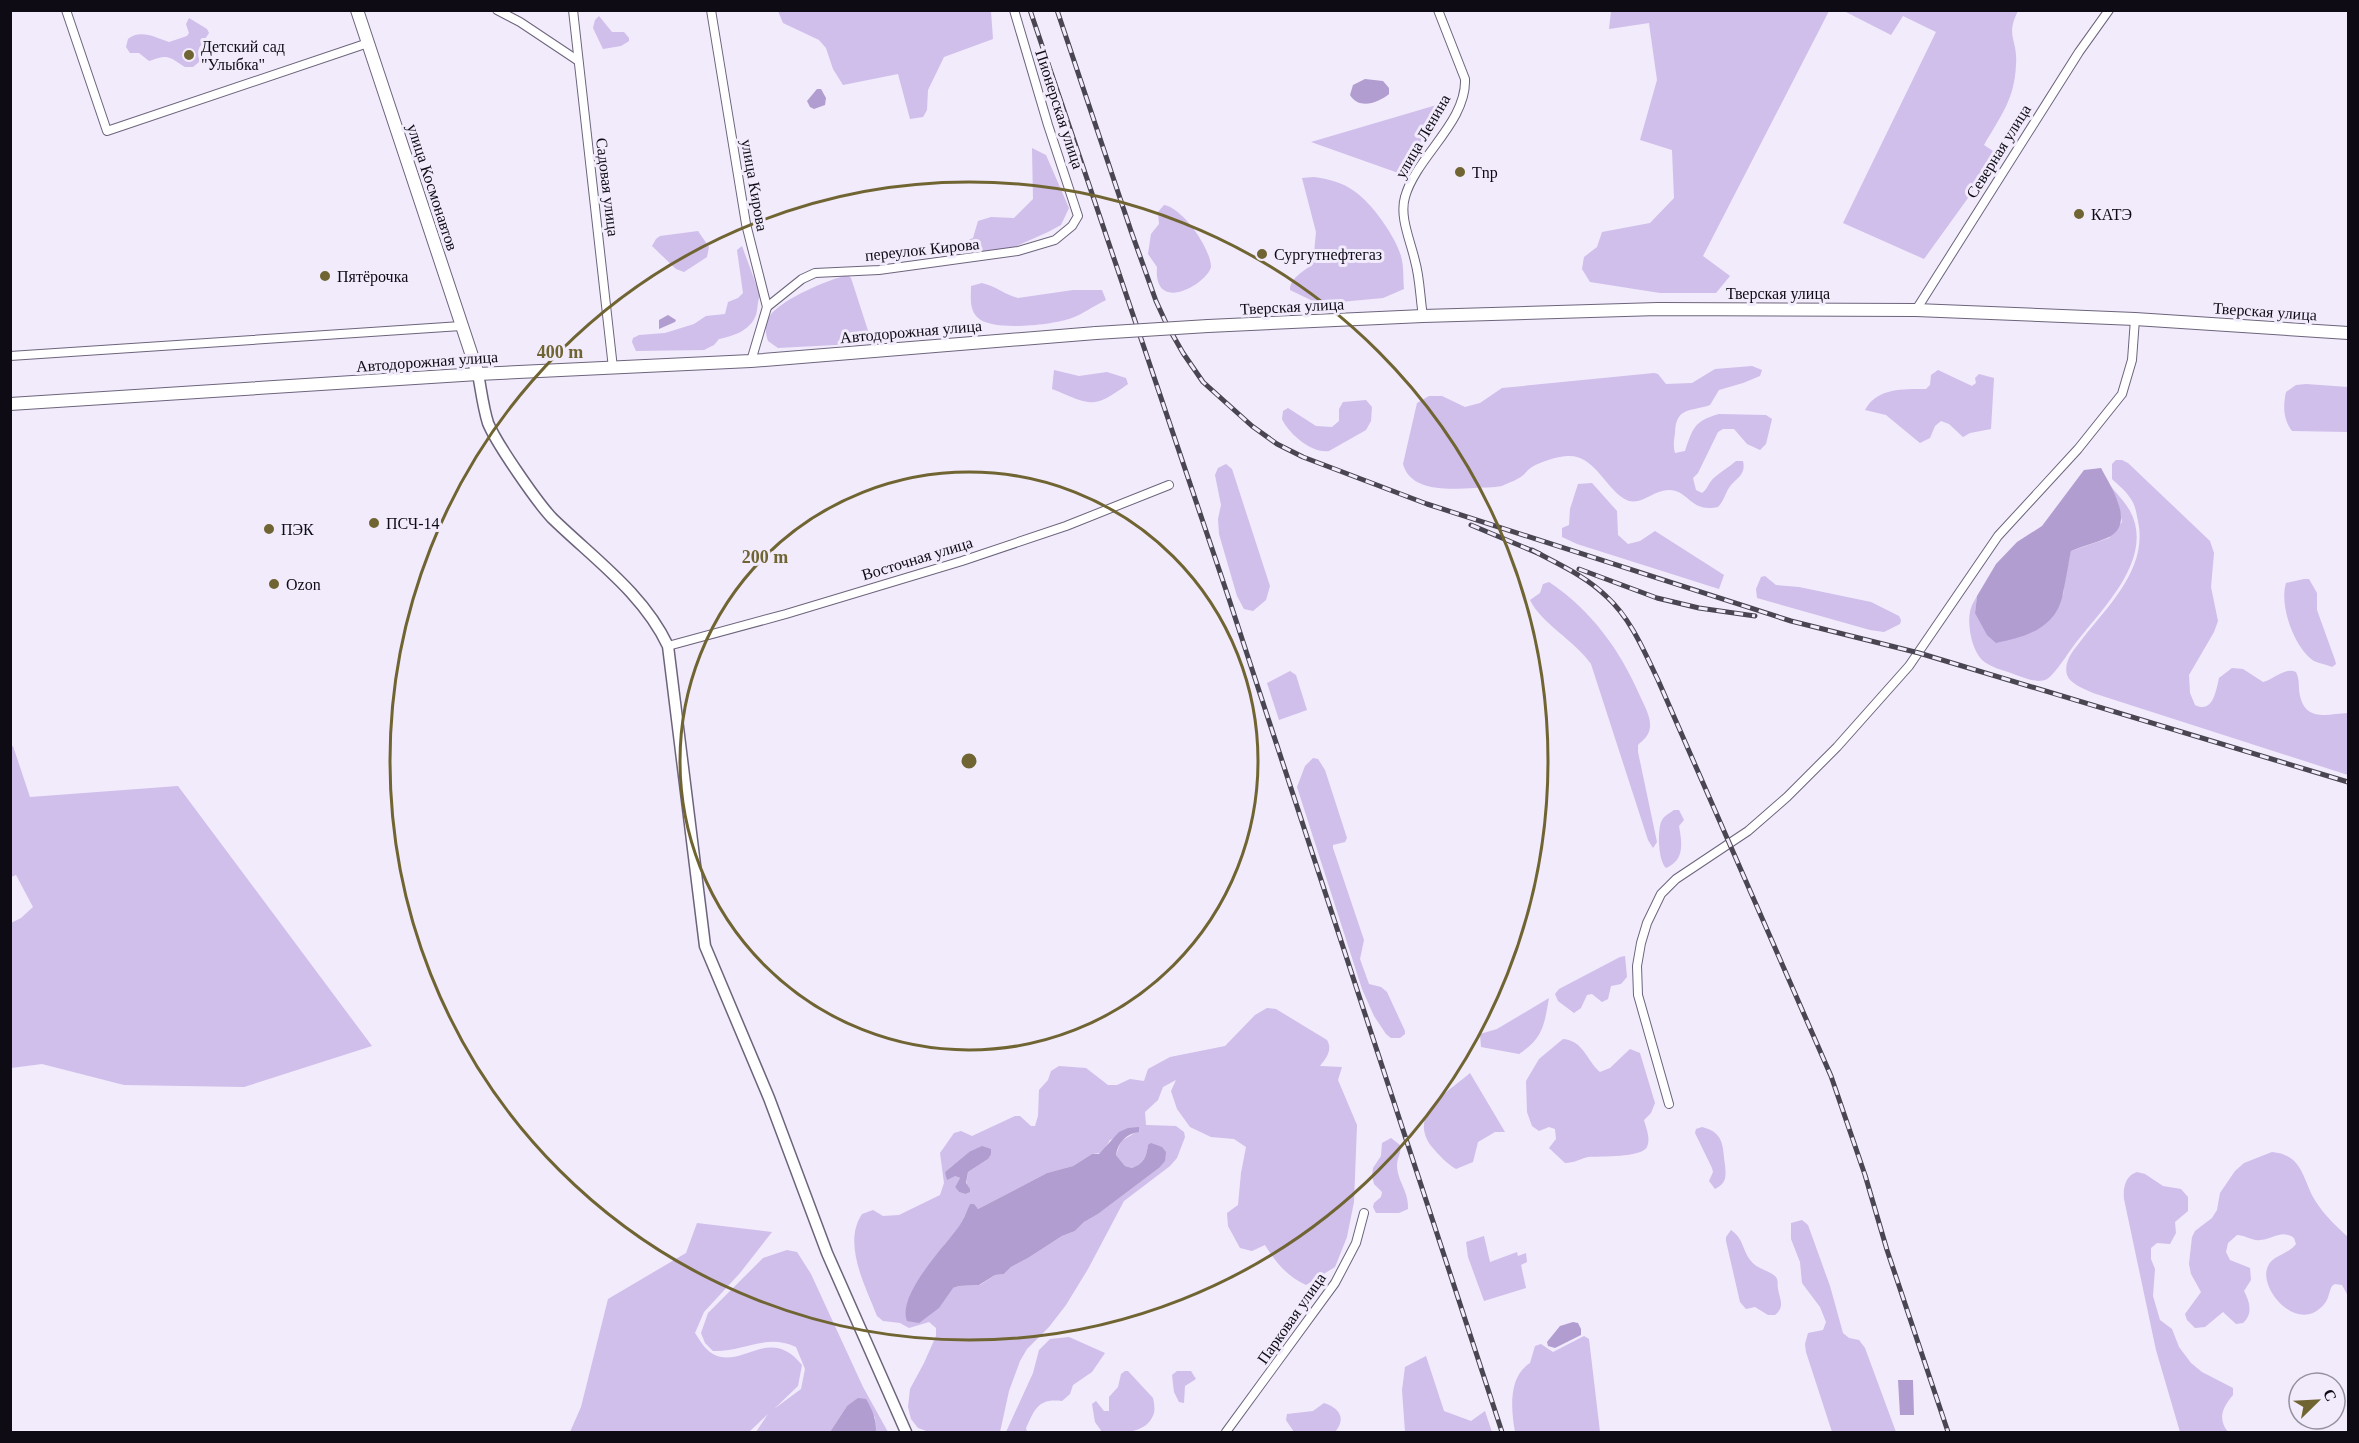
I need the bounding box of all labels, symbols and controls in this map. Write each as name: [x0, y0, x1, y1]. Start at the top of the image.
place label: Детский сад "Улыбка": [201, 38, 285, 73]
street label: Пионерская улица: [1031, 47, 1087, 171]
marker: Детский сад "Улыбка": [182, 48, 196, 62]
street label: улица Ленина: [1392, 91, 1454, 182]
street label: Северная улица: [1963, 101, 2035, 202]
street label: улица Космонавтов: [403, 122, 461, 253]
street label: Садовая улица: [592, 137, 622, 237]
street label: улица Кирова: [737, 138, 771, 233]
place label: Tnp: [1472, 164, 1498, 182]
marker: Tnp: [1453, 165, 1467, 179]
place label: КАТЭ: [2091, 206, 2132, 223]
marker: КАТЭ: [2072, 207, 2086, 221]
street label: переулок Кирова: [864, 235, 980, 265]
place label: Сургутнефтегаз: [1274, 246, 1382, 264]
marker: Сургутнефтегаз: [1255, 247, 1269, 261]
place label: Пятёрочка: [337, 268, 408, 286]
marker: Пятёрочка: [318, 269, 332, 283]
street label: Тверская улица: [1726, 285, 1830, 303]
street label: Тверская улица: [1240, 295, 1345, 319]
street label: Тверская улица: [2212, 299, 2318, 325]
street label: Автодорожная улица: [839, 317, 983, 347]
text: 400 m: [537, 342, 583, 362]
street label: Автодорожная улица: [355, 348, 499, 376]
place label: ПСЧ-14: [386, 515, 440, 532]
marker: ПСЧ-14: [367, 516, 381, 530]
place label: ПЭК: [281, 521, 314, 538]
marker: ПЭК: [262, 522, 276, 536]
street label: Восточная улица: [860, 534, 975, 584]
text: 200 m: [742, 547, 788, 567]
place label: Ozon: [286, 576, 321, 593]
marker: Ozon: [267, 577, 281, 591]
centre of rings: [959, 751, 979, 771]
street label: Парковая улица: [1254, 1270, 1330, 1368]
north arrow: [2287, 1371, 2347, 1431]
text: С: [2320, 1386, 2340, 1404]

